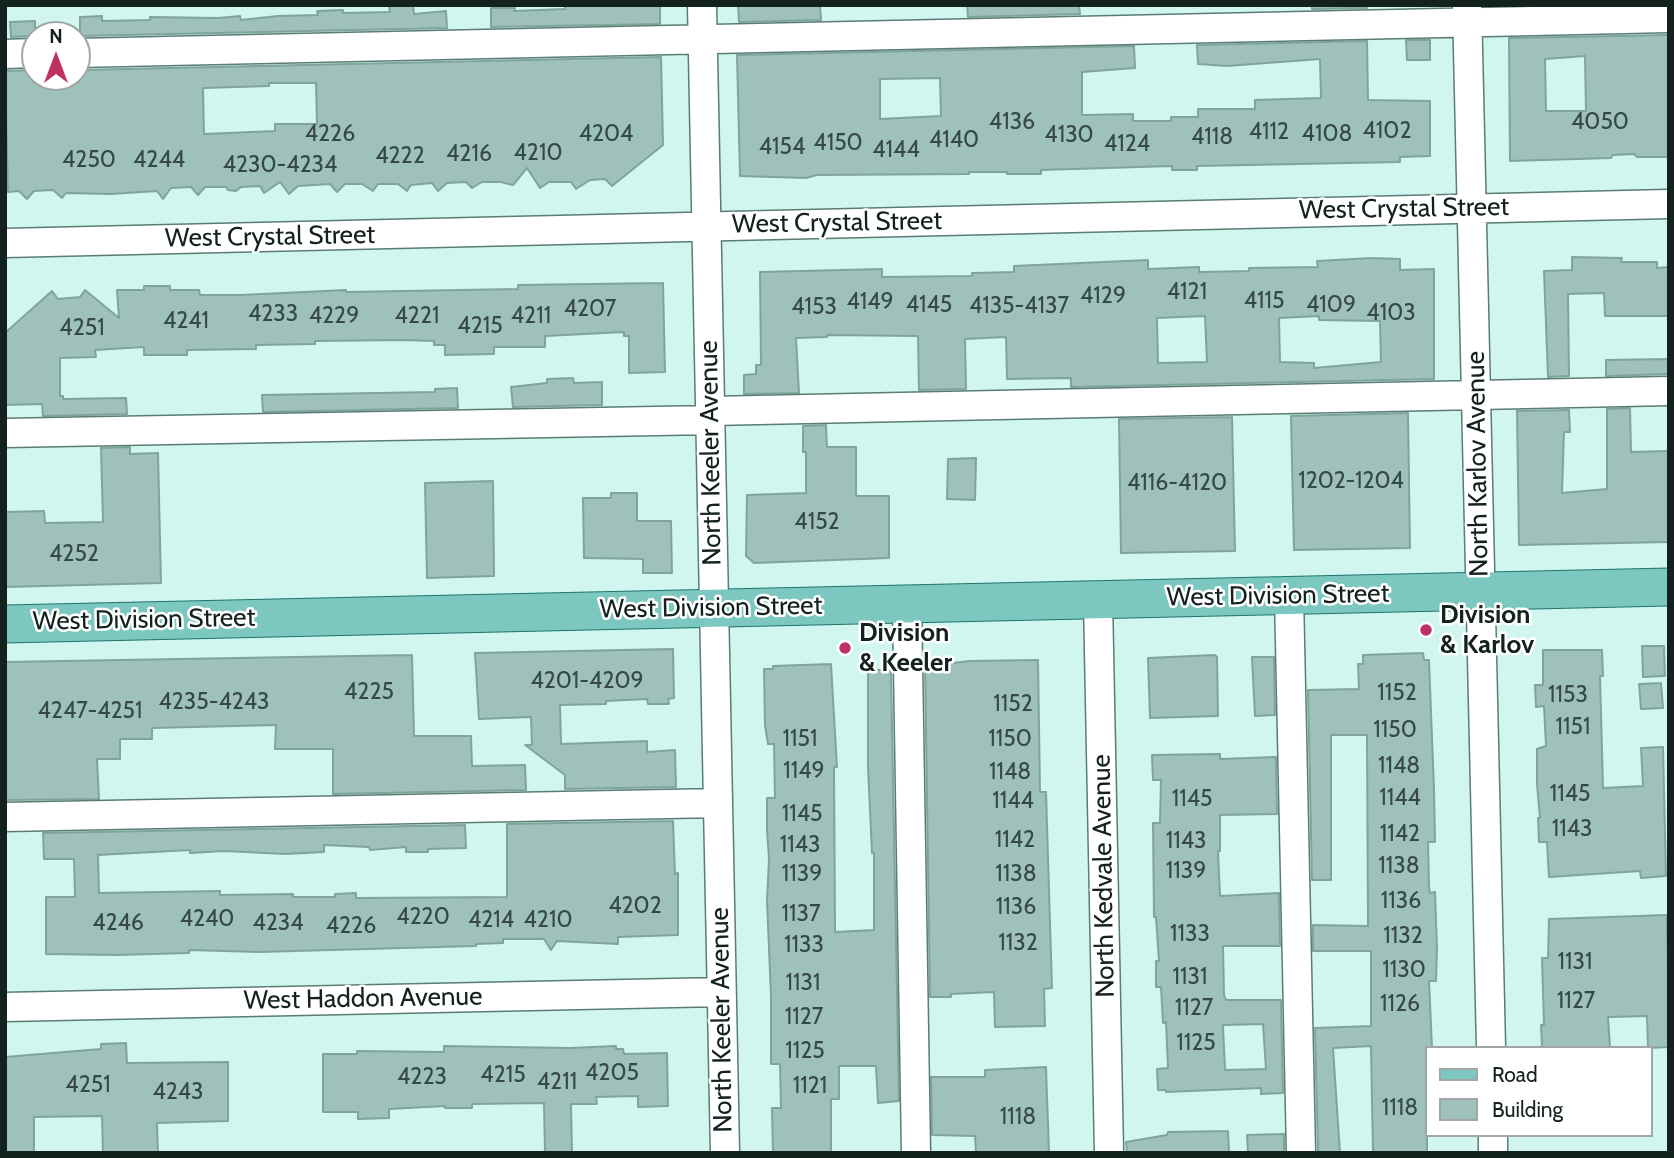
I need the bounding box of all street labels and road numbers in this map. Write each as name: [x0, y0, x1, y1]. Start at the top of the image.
street label: West Crystal Street: [1299, 192, 1509, 226]
street label: West Crystal Street: [732, 206, 942, 240]
street label: West Crystal Street: [165, 220, 375, 254]
street label: North Keeler Avenue: [693, 340, 729, 566]
street label: North Karlov Avenue: [1460, 351, 1496, 577]
street label: West Division Street: [1166, 578, 1390, 614]
street label: West Division Street: [599, 590, 823, 626]
street label: West Division Street: [32, 602, 256, 638]
street label: North Kedvale Avenue: [1086, 754, 1122, 998]
street label: North Keeler Avenue: [704, 907, 740, 1133]
street label: West Haddon Avenue: [243, 981, 483, 1017]

